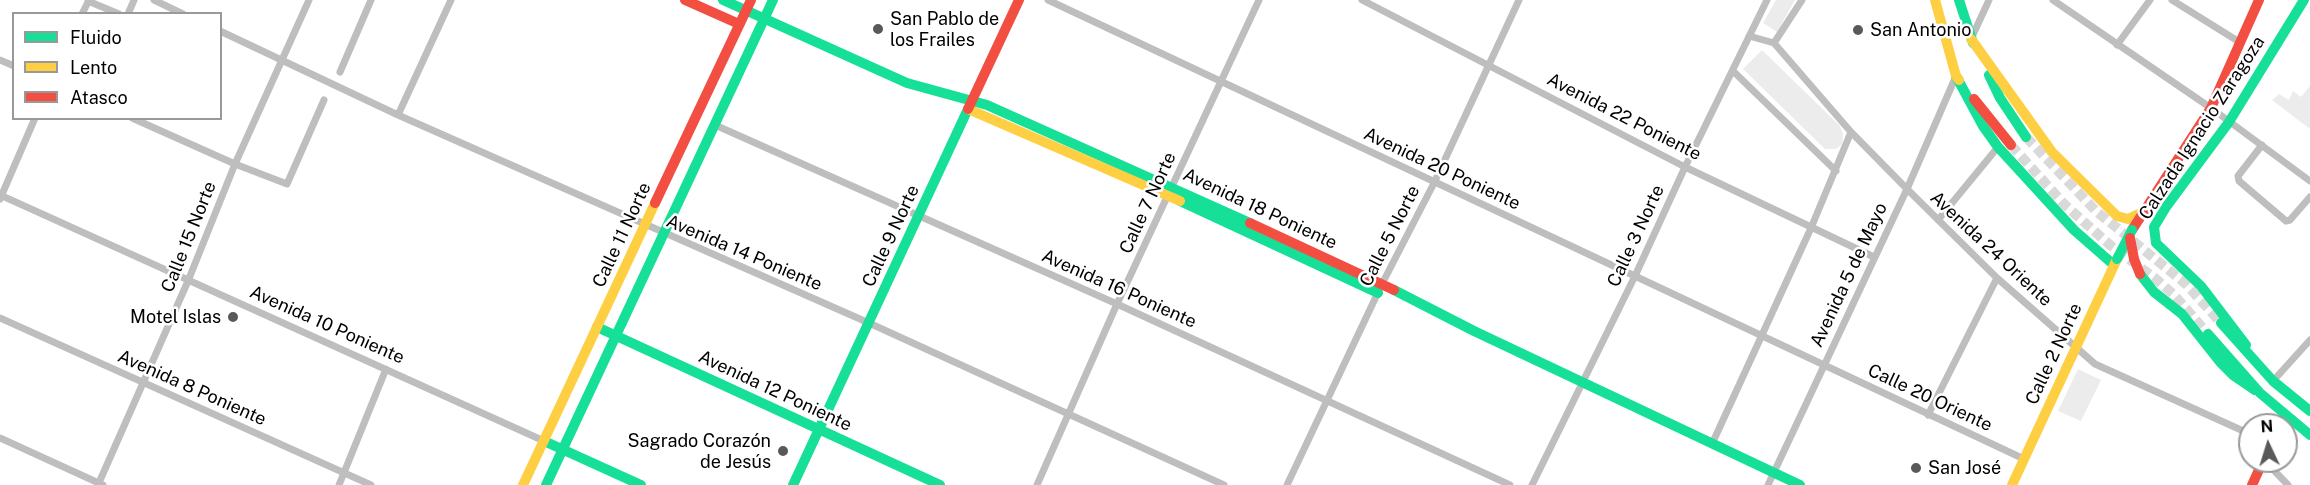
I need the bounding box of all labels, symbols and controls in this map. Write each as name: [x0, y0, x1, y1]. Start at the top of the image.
place label: San Pablo de los Frailes: [890, 8, 999, 50]
legend: [12, 12, 222, 120]
place label: San Antonio: [1870, 19, 1971, 41]
marker: San Pablo de los Frailes: [871, 22, 885, 36]
marker: San Antonio: [1851, 23, 1865, 37]
text: Fluido: [70, 27, 122, 48]
street label: Calzada Ignacio Zaragoza: [2135, 32, 2269, 224]
text: Lento: [70, 57, 117, 78]
street label: Avenida 22 Poniente: [1543, 69, 1705, 165]
text: Atasco: [70, 87, 128, 108]
street label: Avenida 20 Poniente: [1360, 123, 1524, 215]
street label: Calle 7 Norte: [1115, 149, 1181, 257]
street label: Avenida 18 Poniente: [1180, 164, 1340, 254]
street label: Calle 15 Norte: [157, 178, 221, 296]
street label: Calle 11 Norte: [588, 179, 656, 291]
street label: Calle 9 Norte: [858, 182, 924, 290]
street label: Calle 5 Norte: [1355, 182, 1425, 290]
street label: Calle 3 Norte: [1603, 182, 1669, 290]
street label: Avenida 24 Oriente: [1926, 187, 2056, 311]
street label: Avenida 5 de Mayo: [1806, 199, 1892, 351]
street label: Avenida 14 Poniente: [663, 210, 825, 296]
street label: Avenida 16 Poniente: [1038, 245, 1200, 333]
street label: Avenida 10 Poniente: [246, 281, 408, 369]
street label: Calle 2 Norte: [2021, 300, 2087, 408]
place label: Motel Islas: [130, 306, 221, 328]
marker: Motel Islas: [226, 310, 240, 324]
street label: Avenida 8 Poniente: [114, 346, 270, 430]
street label: Avenida 12 Poniente: [695, 346, 855, 436]
street label: Calle 20 Oriente: [1864, 360, 1996, 436]
north arrow: [2238, 413, 2298, 473]
text: N: [2260, 417, 2274, 436]
place label: Sagrado Corazón de Jesús: [628, 430, 771, 472]
marker: Sagrado Corazón de Jesús: [776, 444, 790, 458]
place label: San José: [1928, 457, 2001, 479]
marker: San José: [1909, 461, 1923, 475]

